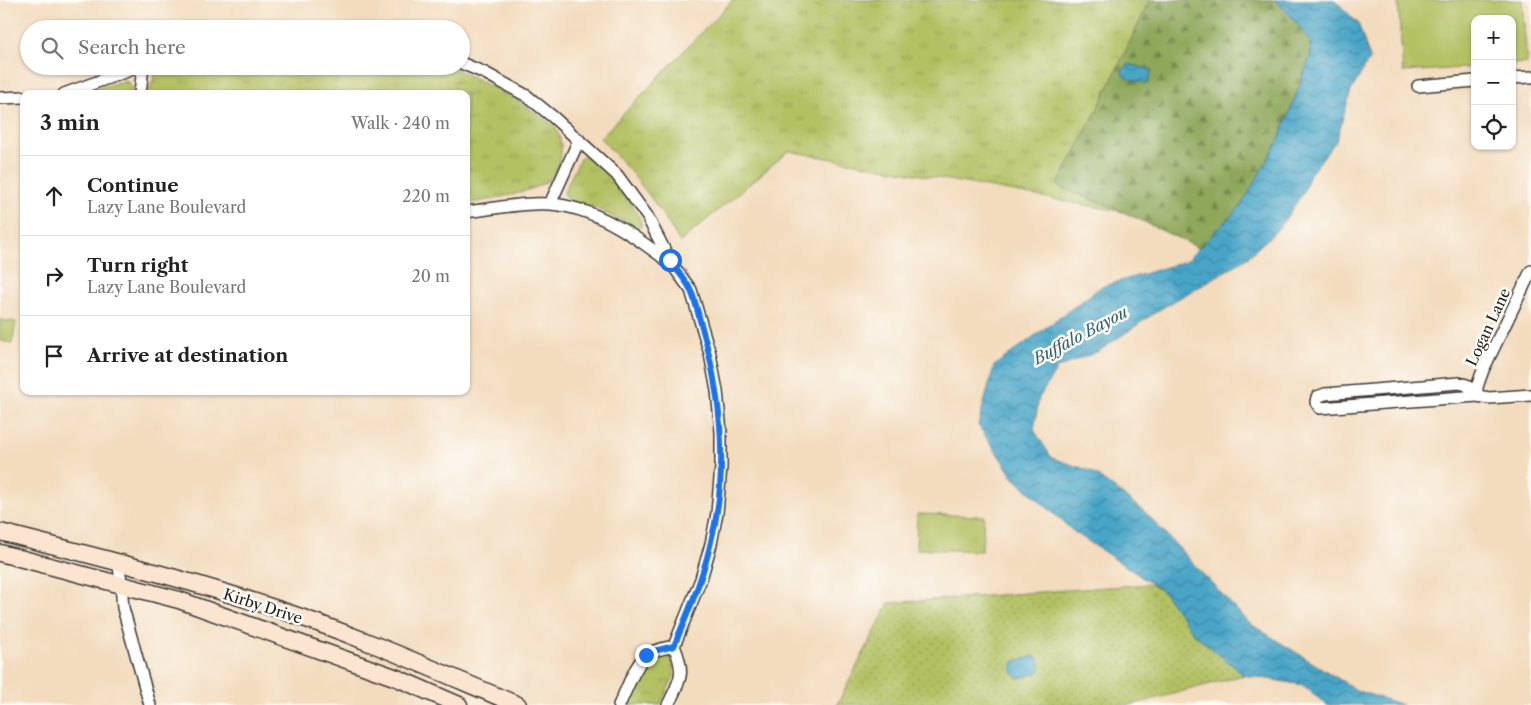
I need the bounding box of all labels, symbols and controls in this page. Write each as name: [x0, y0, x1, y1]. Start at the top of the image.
map controls: [1471, 15, 1516, 150]
button: +: [1471, 15, 1516, 60]
search box: [20, 20, 470, 75]
icon: search: [38, 34, 66, 62]
text: Search here: [78, 36, 186, 59]
button: −: [1471, 60, 1516, 105]
button: locate: [1471, 105, 1516, 150]
text: 3 min: [40, 110, 100, 135]
text: Walk · 240 m: [351, 113, 450, 133]
text: Continue: [87, 174, 179, 197]
icon: ahead: [40, 182, 68, 210]
text: 220 m: [402, 186, 450, 206]
text: Lazy Lane Boulevard: [87, 197, 246, 217]
route start: [659, 249, 682, 272]
text: Turn right: [87, 254, 188, 277]
icon: right: [40, 262, 68, 290]
text: 20 m: [411, 266, 450, 286]
text: Lazy Lane Boulevard: [87, 277, 246, 297]
street label: Logan Lane: [1462, 285, 1514, 369]
water label: Buffalo Bayou: [1028, 301, 1131, 369]
icon: arrive: [40, 342, 68, 370]
text: Arrive at destination: [87, 344, 288, 367]
street label: Kirby Drive: [221, 584, 305, 628]
route end: [635, 644, 658, 667]

